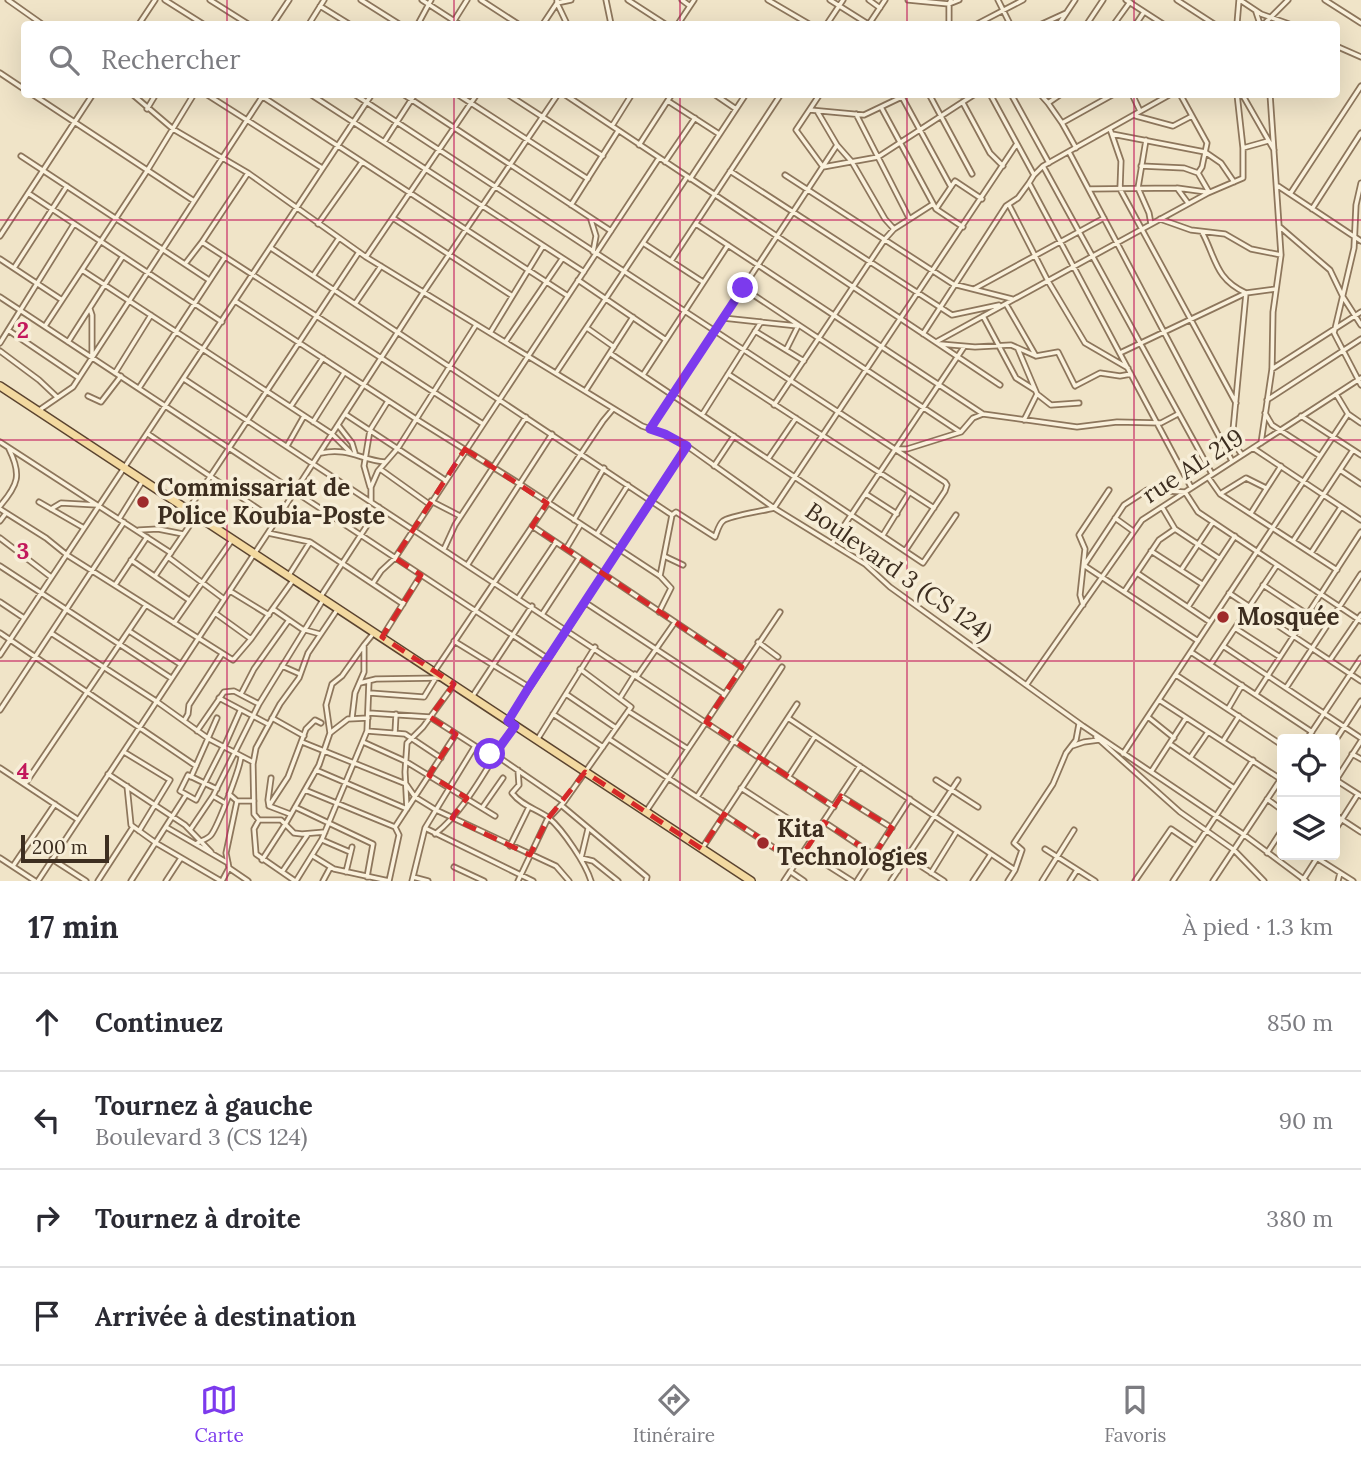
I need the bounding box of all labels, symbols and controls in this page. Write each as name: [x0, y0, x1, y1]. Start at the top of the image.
search box: [21, 21, 1340, 98]
icon: search: [45, 41, 83, 79]
text: Rechercher: [101, 43, 240, 76]
route end: [727, 272, 758, 303]
text: 2: [17, 315, 29, 344]
street label: rue AL 219: [1136, 421, 1249, 510]
place label: Commissariat de Police Koubia-Poste: [157, 472, 385, 531]
marker: Commissariat de Police Koubia-Poste: [135, 494, 151, 510]
street label: Boulevard 3 (CS 124): [800, 495, 999, 648]
text: 3: [17, 536, 29, 565]
place label: Mosquée: [1237, 601, 1339, 632]
marker: Mosquée: [1215, 609, 1231, 625]
map controls: [1277, 734, 1340, 860]
button: locate: [1277, 734, 1340, 797]
route start: [474, 738, 505, 769]
text: 4: [17, 756, 29, 785]
button: layers: [1277, 797, 1340, 860]
place label: Kita Technologies: [777, 813, 928, 872]
scale bar: [21, 832, 108, 864]
text: 200 m: [32, 835, 88, 859]
marker: Kita Technologies: [755, 835, 771, 851]
text: 17 min: [28, 908, 119, 946]
text: À pied · 1.3 km: [1183, 912, 1333, 941]
icon: ahead: [28, 1003, 66, 1041]
text: Continuez: [95, 1006, 223, 1039]
text: 850 m: [1267, 1008, 1333, 1037]
text: Tournez à gauche: [95, 1089, 313, 1122]
icon: left: [28, 1101, 66, 1139]
text: 90 m: [1279, 1106, 1333, 1135]
text: Boulevard 3 (CS 124): [95, 1122, 308, 1151]
icon: right: [28, 1199, 66, 1237]
text: Tournez à droite: [95, 1202, 301, 1235]
text: 380 m: [1266, 1204, 1333, 1233]
icon: arrive: [28, 1297, 66, 1335]
text: Arrivée à destination: [95, 1300, 356, 1333]
tab: Carte: [195, 1381, 244, 1447]
tab: Itinéraire: [633, 1381, 715, 1447]
tab: Favoris: [1104, 1381, 1166, 1447]

